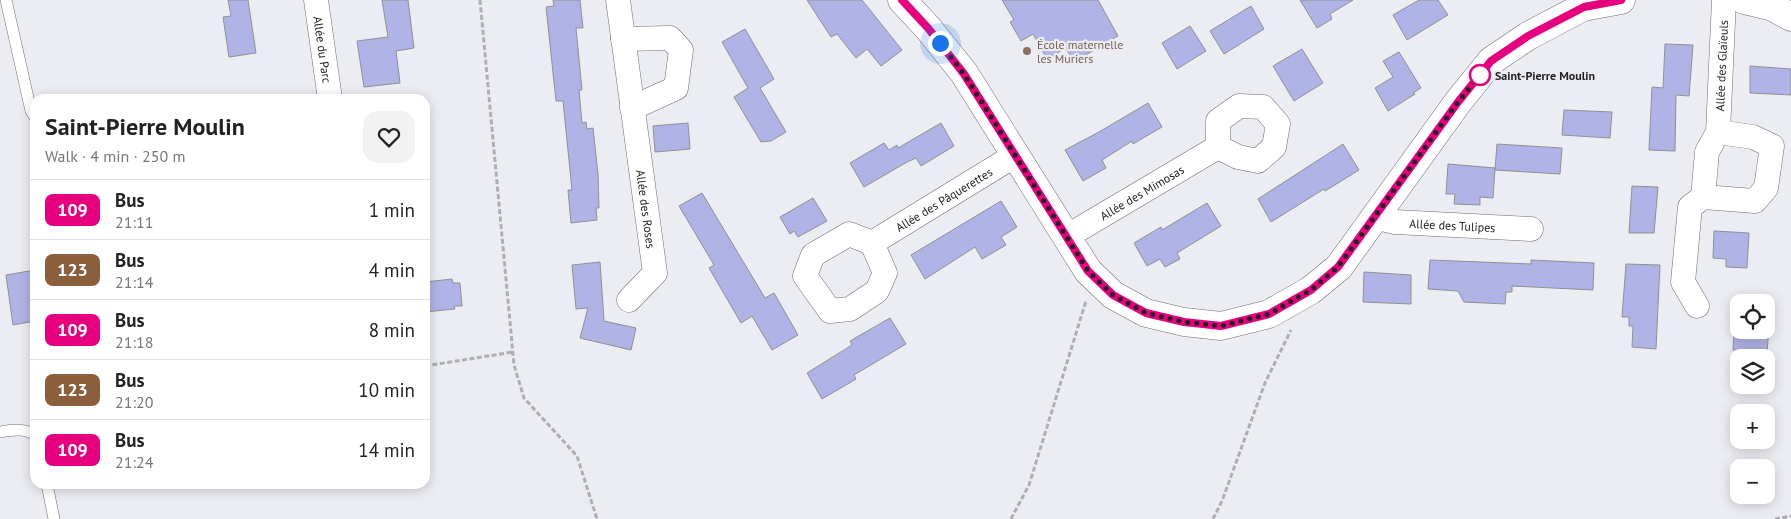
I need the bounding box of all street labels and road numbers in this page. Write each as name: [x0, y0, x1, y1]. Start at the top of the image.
street label: Allée du Parc: [311, 15, 335, 84]
street label: Allée des Glaïeuls: [1711, 20, 1731, 112]
street label: Allée des Mimosas: [1097, 161, 1187, 223]
street label: Allée des Pâquerettes: [892, 164, 995, 234]
street label: Allée des Roses: [634, 169, 659, 249]
street label: Allée des Tulipes: [1409, 215, 1496, 235]

